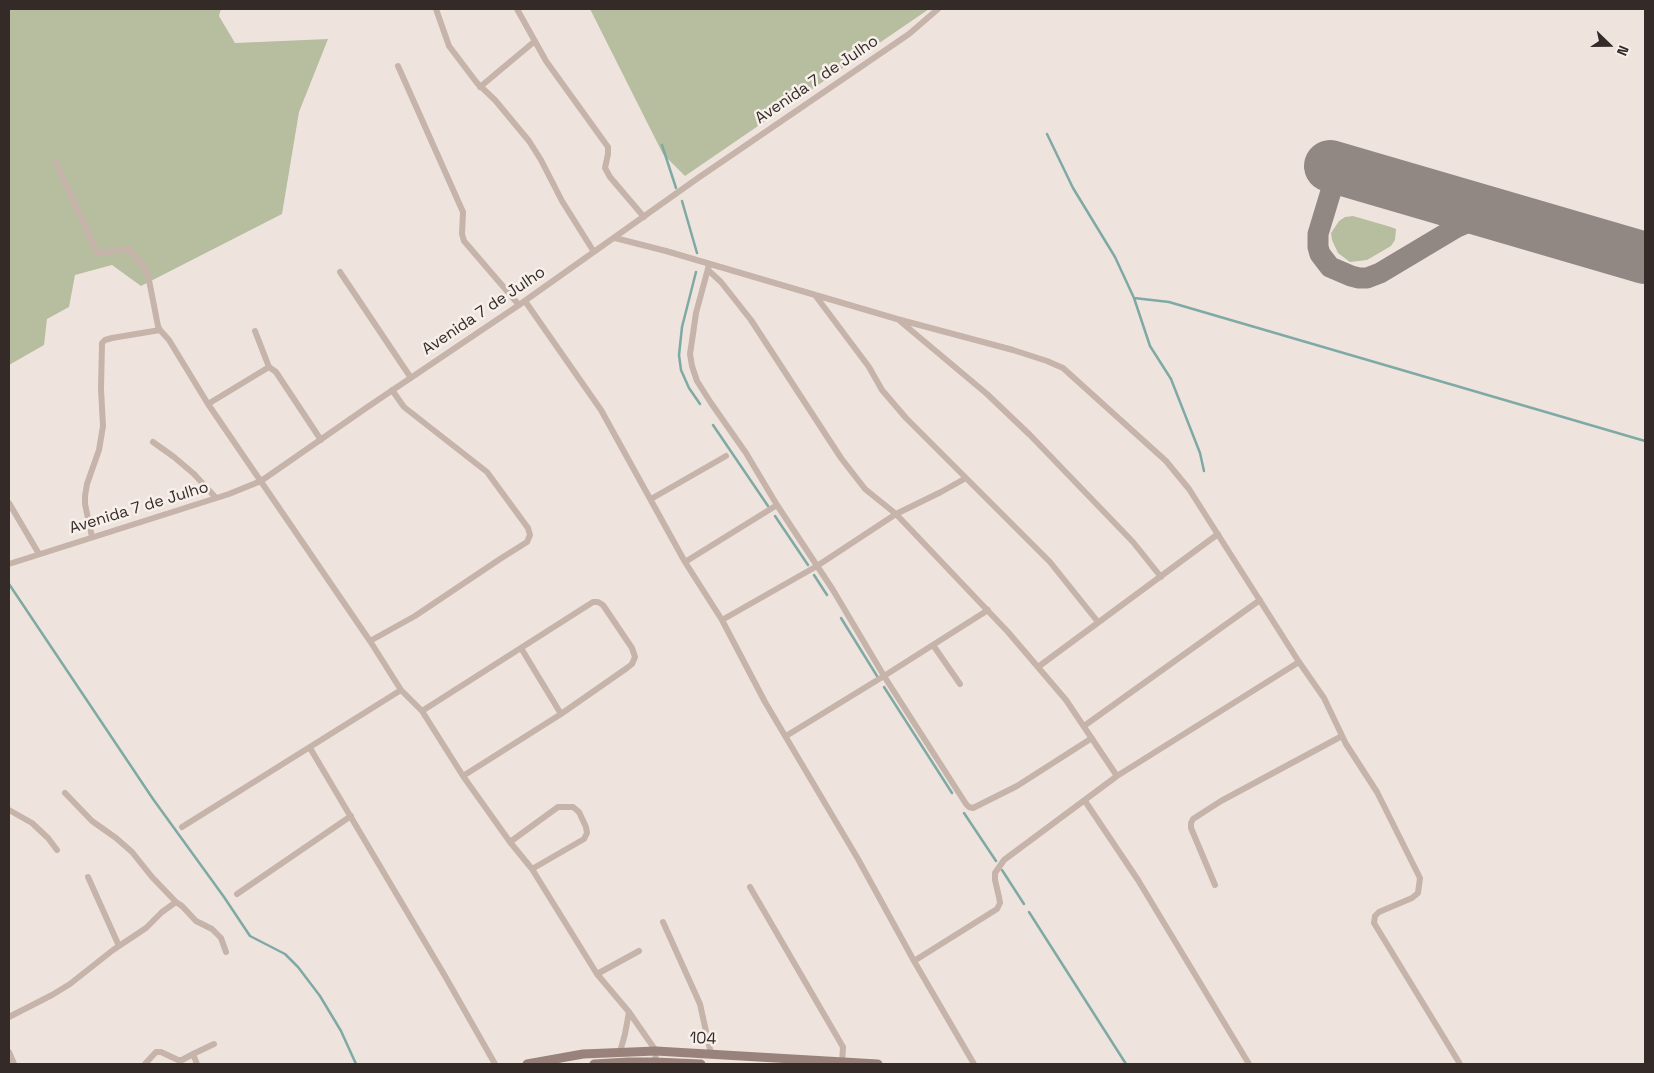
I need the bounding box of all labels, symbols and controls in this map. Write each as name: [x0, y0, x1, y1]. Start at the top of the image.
north arrow: [1584, 20, 1634, 70]
street label: Avenida 7 de Julho: [752, 32, 882, 128]
text: N: [1613, 43, 1633, 58]
street label: Avenida 7 de Julho: [419, 263, 549, 359]
street label: Avenida 7 de Julho: [67, 478, 211, 538]
street label: 104: [689, 1029, 717, 1049]

